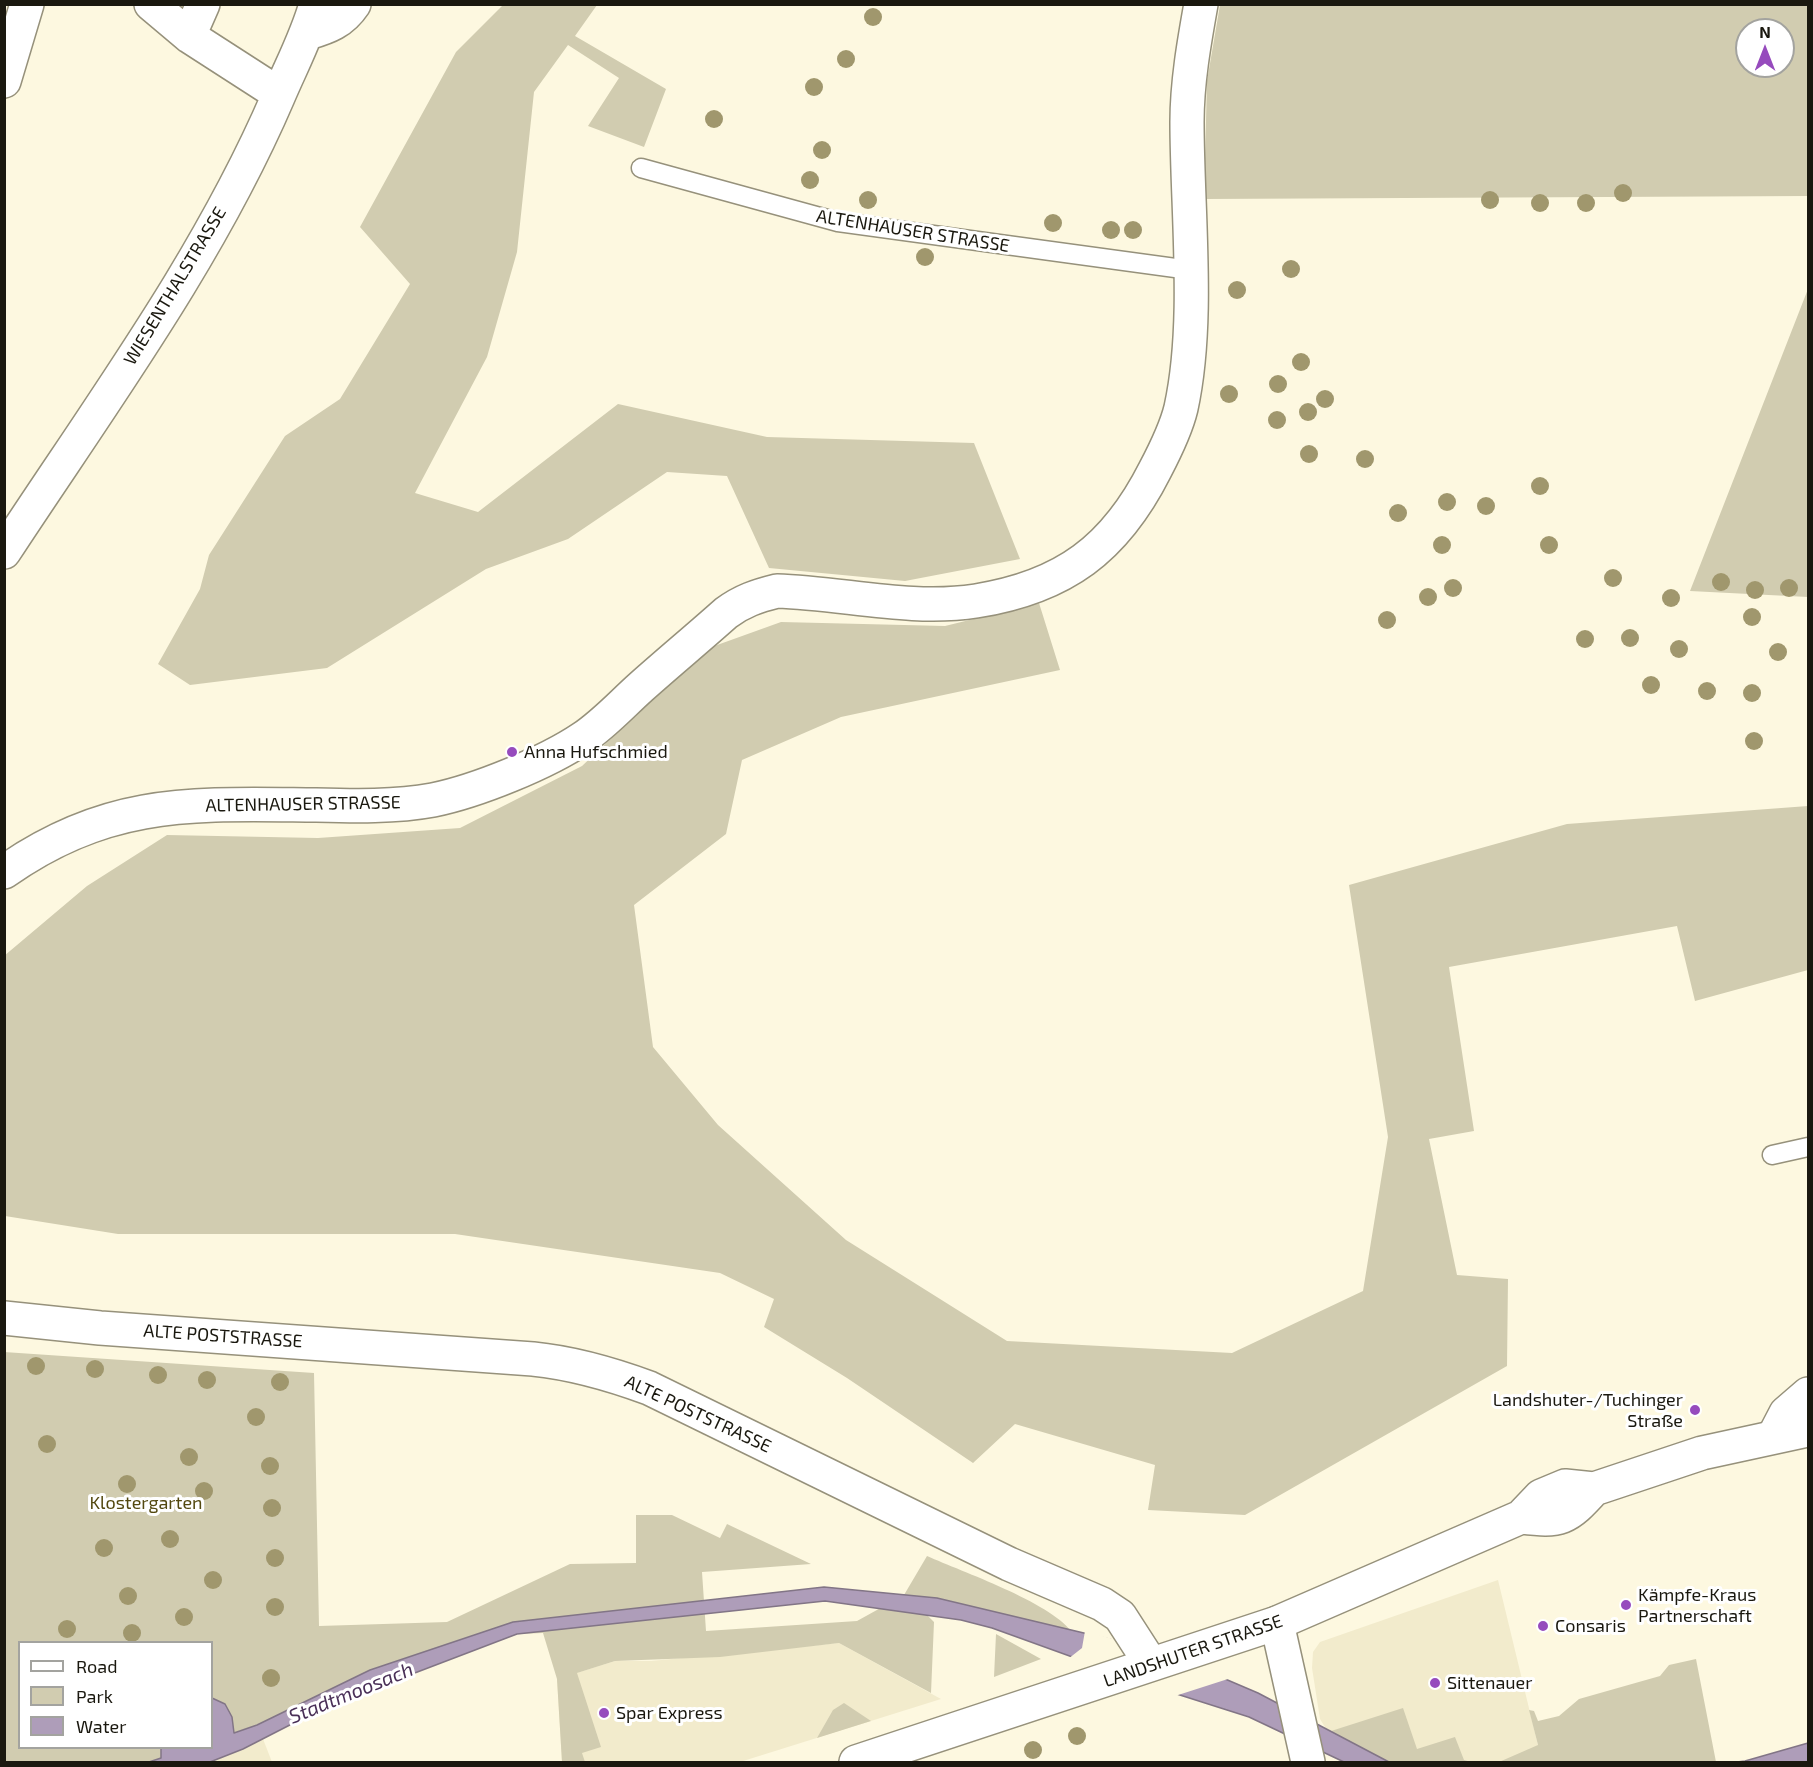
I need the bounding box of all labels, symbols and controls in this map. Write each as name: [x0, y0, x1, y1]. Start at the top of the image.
north arrow: [1735, 18, 1795, 78]
text: N: [1759, 22, 1771, 41]
street label: WIESENTHALSTRASSE: [119, 203, 231, 369]
street label: ALTENHAUSER STRASSE: [815, 205, 1011, 257]
place label: Anna Hufschmied: [524, 741, 668, 763]
marker: Anna Hufschmied: [505, 745, 519, 759]
street label: ALTENHAUSER STRASSE: [205, 791, 401, 817]
street label: ALTE POSTSTRASSE: [143, 1320, 303, 1352]
street label: ALTE POSTSTRASSE: [621, 1371, 775, 1457]
place label: Landshuter-/Tuchinger Straße: [1493, 1389, 1683, 1432]
marker: Landshuter-/Tuchinger Straße: [1688, 1403, 1702, 1417]
park label: Klostergarten: [89, 1492, 203, 1514]
place label: Kämpfe-Kraus Partnerschaft: [1638, 1584, 1756, 1626]
marker: Kämpfe-Kraus Partnerschaft: [1619, 1598, 1633, 1612]
street label: LANDSHUTER STRASSE: [1101, 1610, 1285, 1692]
place label: Consaris: [1555, 1615, 1626, 1637]
marker: Consaris: [1536, 1619, 1550, 1633]
legend: [18, 1641, 213, 1749]
text: Road: [76, 1655, 117, 1677]
water label: Stadtmoosach: [285, 1657, 417, 1729]
place label: Sittenauer: [1447, 1672, 1532, 1694]
marker: Sittenauer: [1428, 1676, 1442, 1690]
text: Park: [76, 1685, 113, 1707]
place label: Spar Express: [616, 1702, 723, 1724]
marker: Spar Express: [597, 1706, 611, 1720]
text: Water: [76, 1715, 126, 1737]

